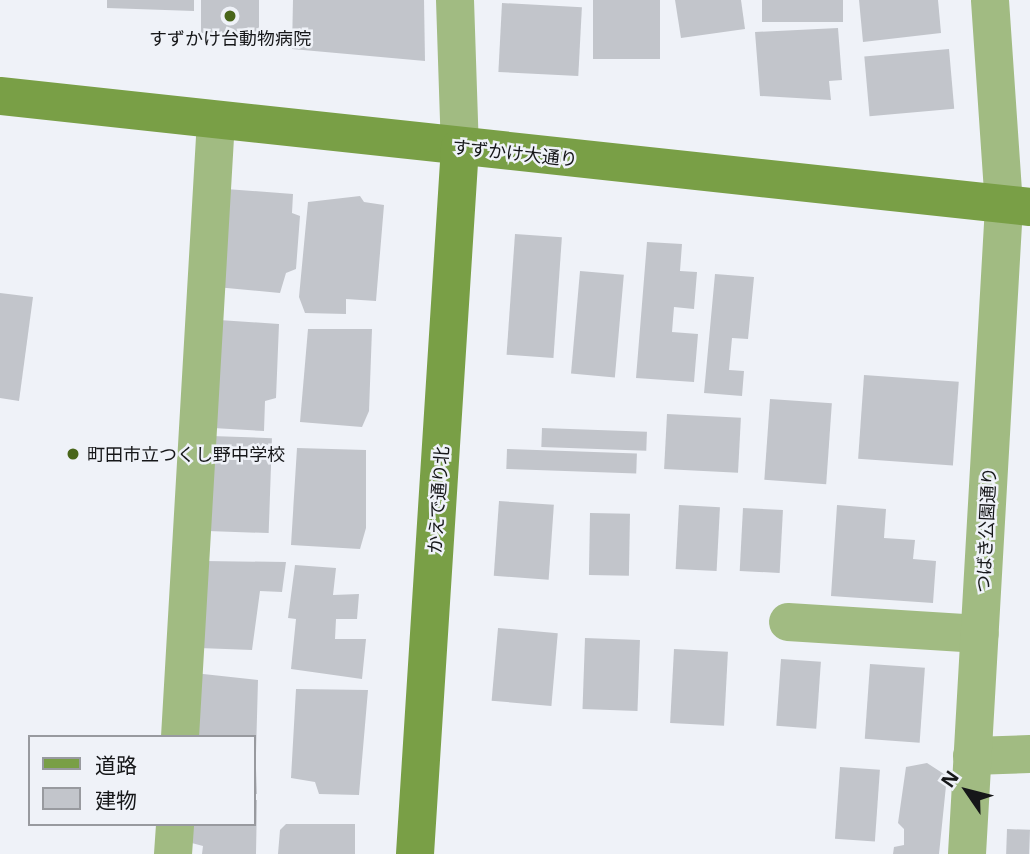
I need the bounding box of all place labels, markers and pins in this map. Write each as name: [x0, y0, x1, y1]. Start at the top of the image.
marker: すずかけ台動物病院: [222, 8, 238, 24]
place label: すずかけ台動物病院: [149, 27, 311, 49]
place label: 町田市立つくし野中学校: [87, 443, 285, 465]
marker: 町田市立つくし野中学校: [65, 446, 81, 462]

